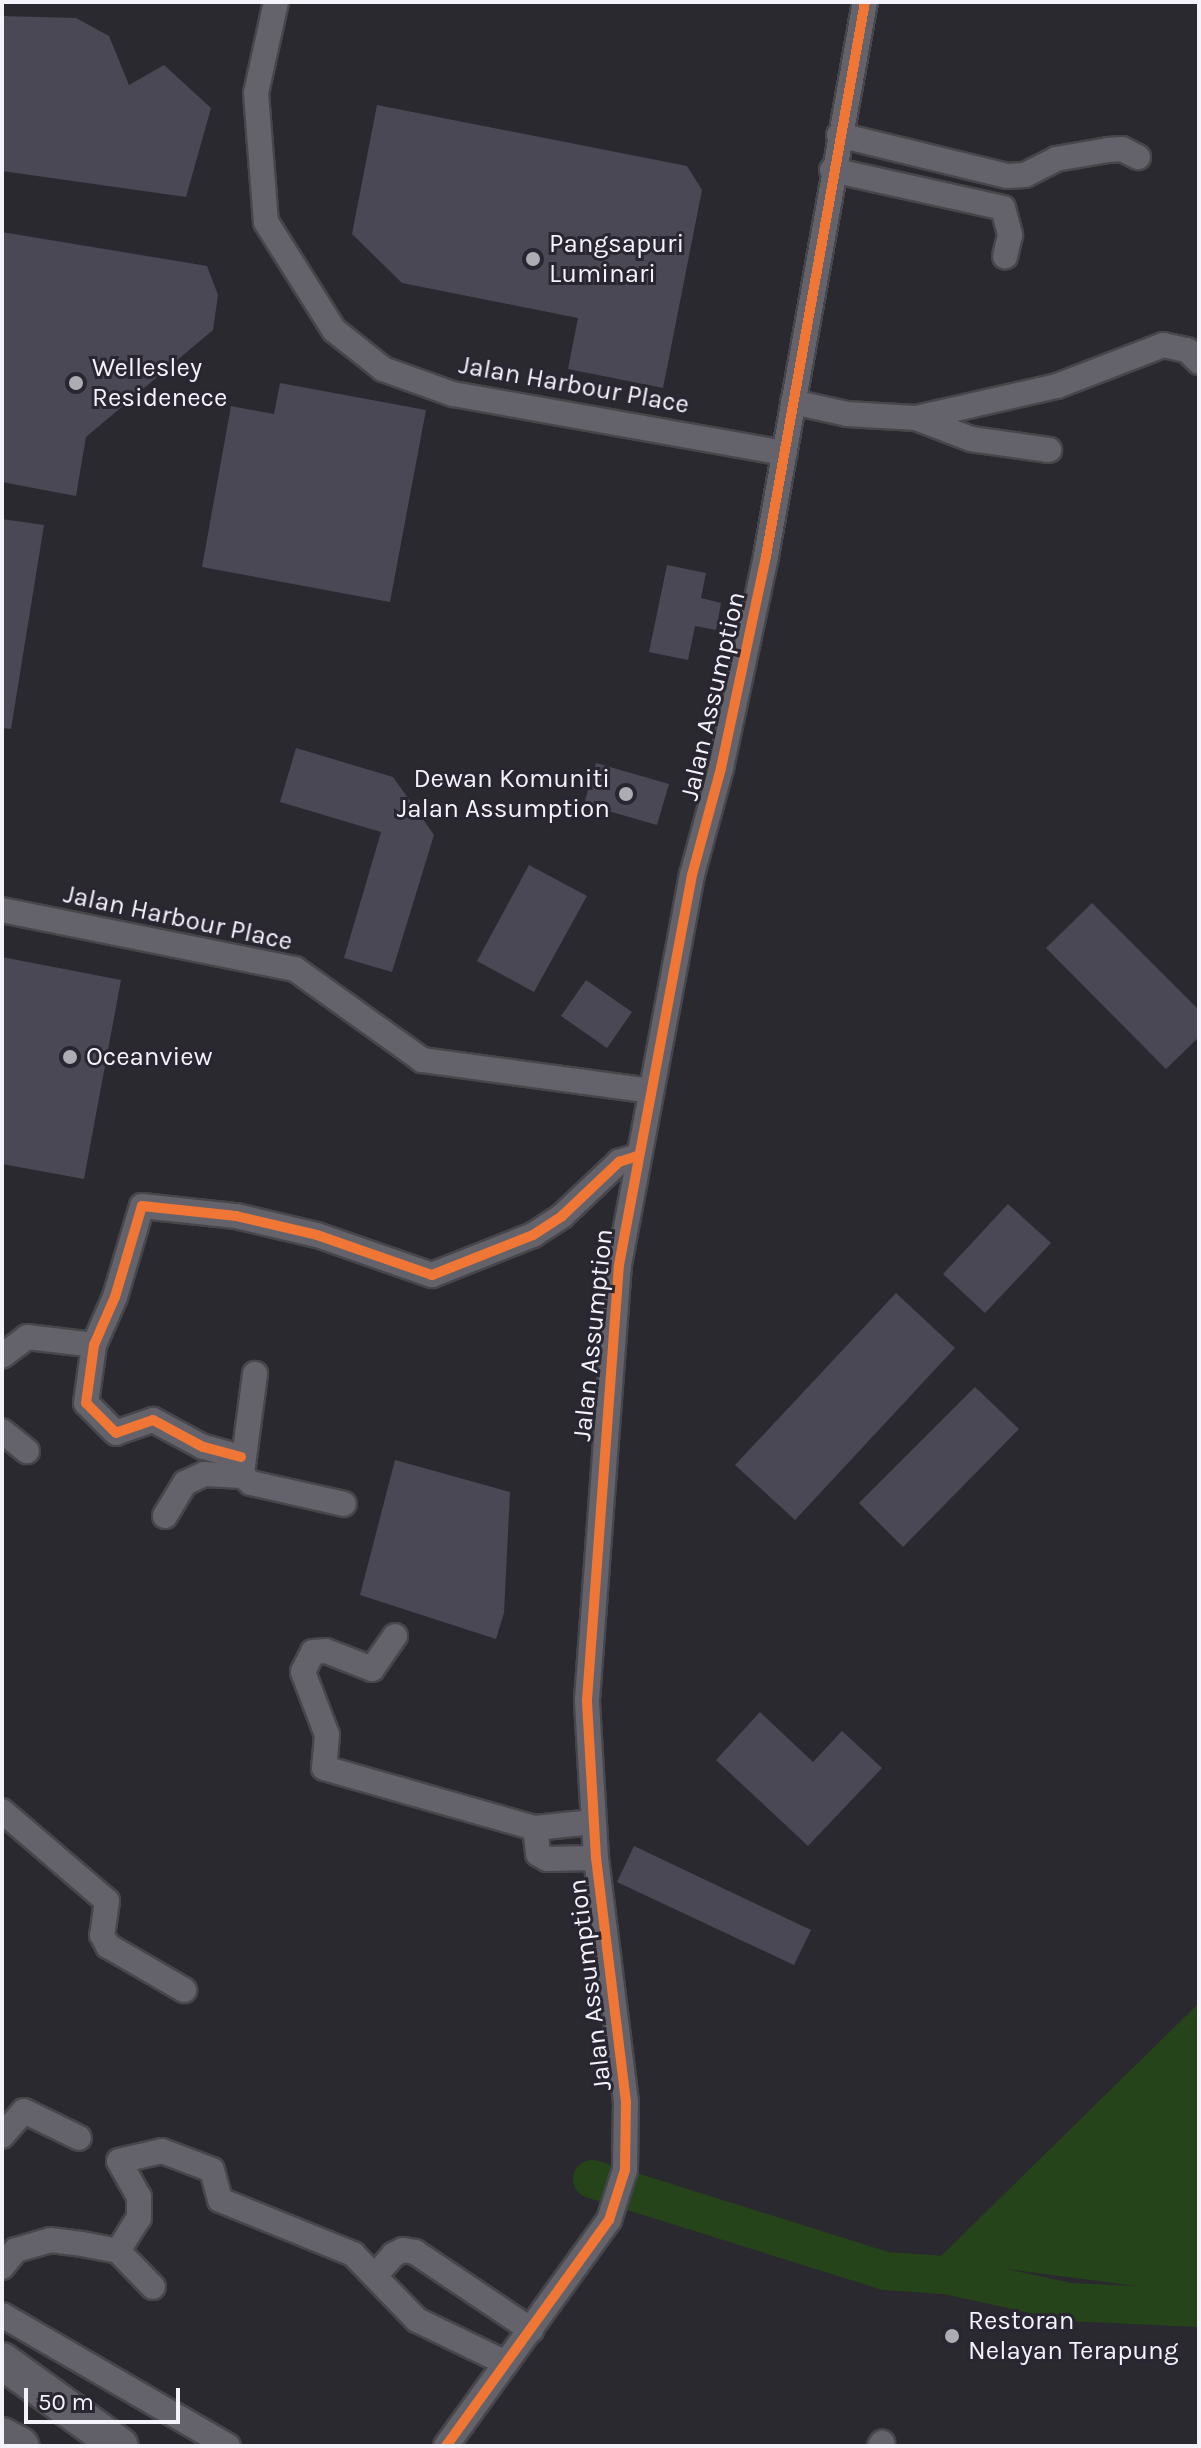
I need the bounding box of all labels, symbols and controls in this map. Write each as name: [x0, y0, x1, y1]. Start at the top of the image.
place label: Pangsapuri Luminari: [549, 228, 684, 290]
marker: Pangsapuri Luminari: [524, 250, 542, 268]
street label: Jalan Harbour Place: [457, 349, 691, 421]
place label: Wellesley Residenece: [92, 352, 227, 414]
marker: Wellesley Residenece: [67, 374, 85, 392]
street label: Jalan Assumption: [674, 589, 752, 803]
place label: Dewan Komuniti Jalan Assumption: [397, 763, 610, 824]
marker: Dewan Komuniti Jalan Assumption: [617, 785, 635, 803]
street label: Jalan Harbour Place: [61, 879, 295, 957]
place label: Oceanview: [86, 1041, 213, 1073]
marker: Oceanview: [61, 1048, 79, 1066]
street label: Jalan Assumption: [566, 1227, 620, 1443]
street label: Jalan Assumption: [562, 1877, 618, 2093]
place label: Restoran Nelayan Terapung: [968, 2305, 1178, 2366]
marker: Restoran Nelayan Terapung: [943, 2327, 961, 2345]
scale bar: [28, 2372, 184, 2422]
text: 50 m: [38, 2388, 94, 2416]

